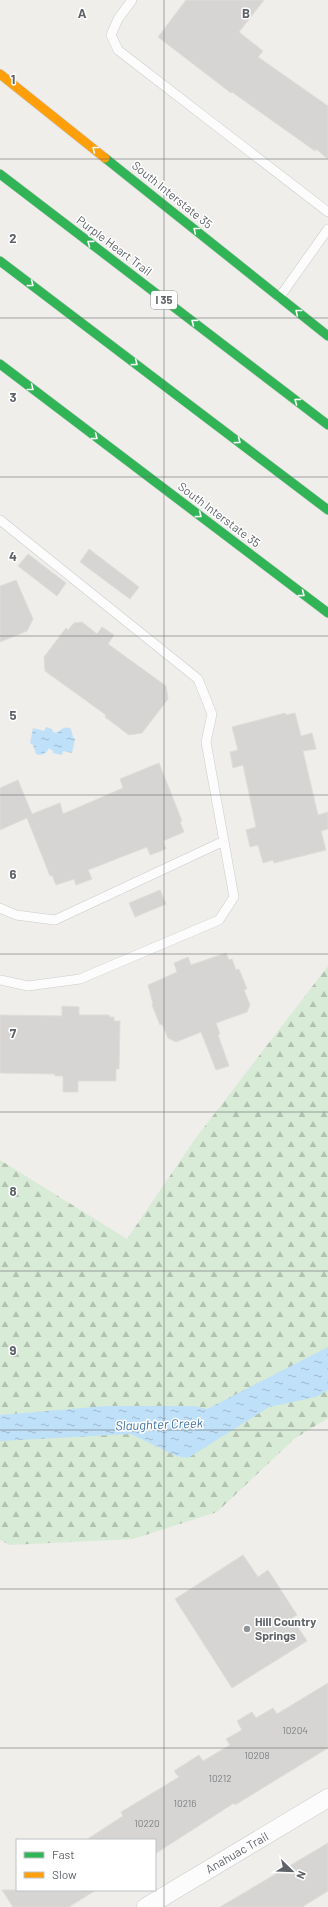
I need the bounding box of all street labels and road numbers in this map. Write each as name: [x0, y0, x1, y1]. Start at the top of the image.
street label: South Interstate 35: [130, 158, 216, 231]
street label: Purple Heart Trail: [74, 212, 155, 278]
road number: I 35: [151, 291, 177, 309]
street label: South Interstate 35: [176, 479, 263, 550]
street label: Anahuac Trail: [203, 1829, 270, 1876]

